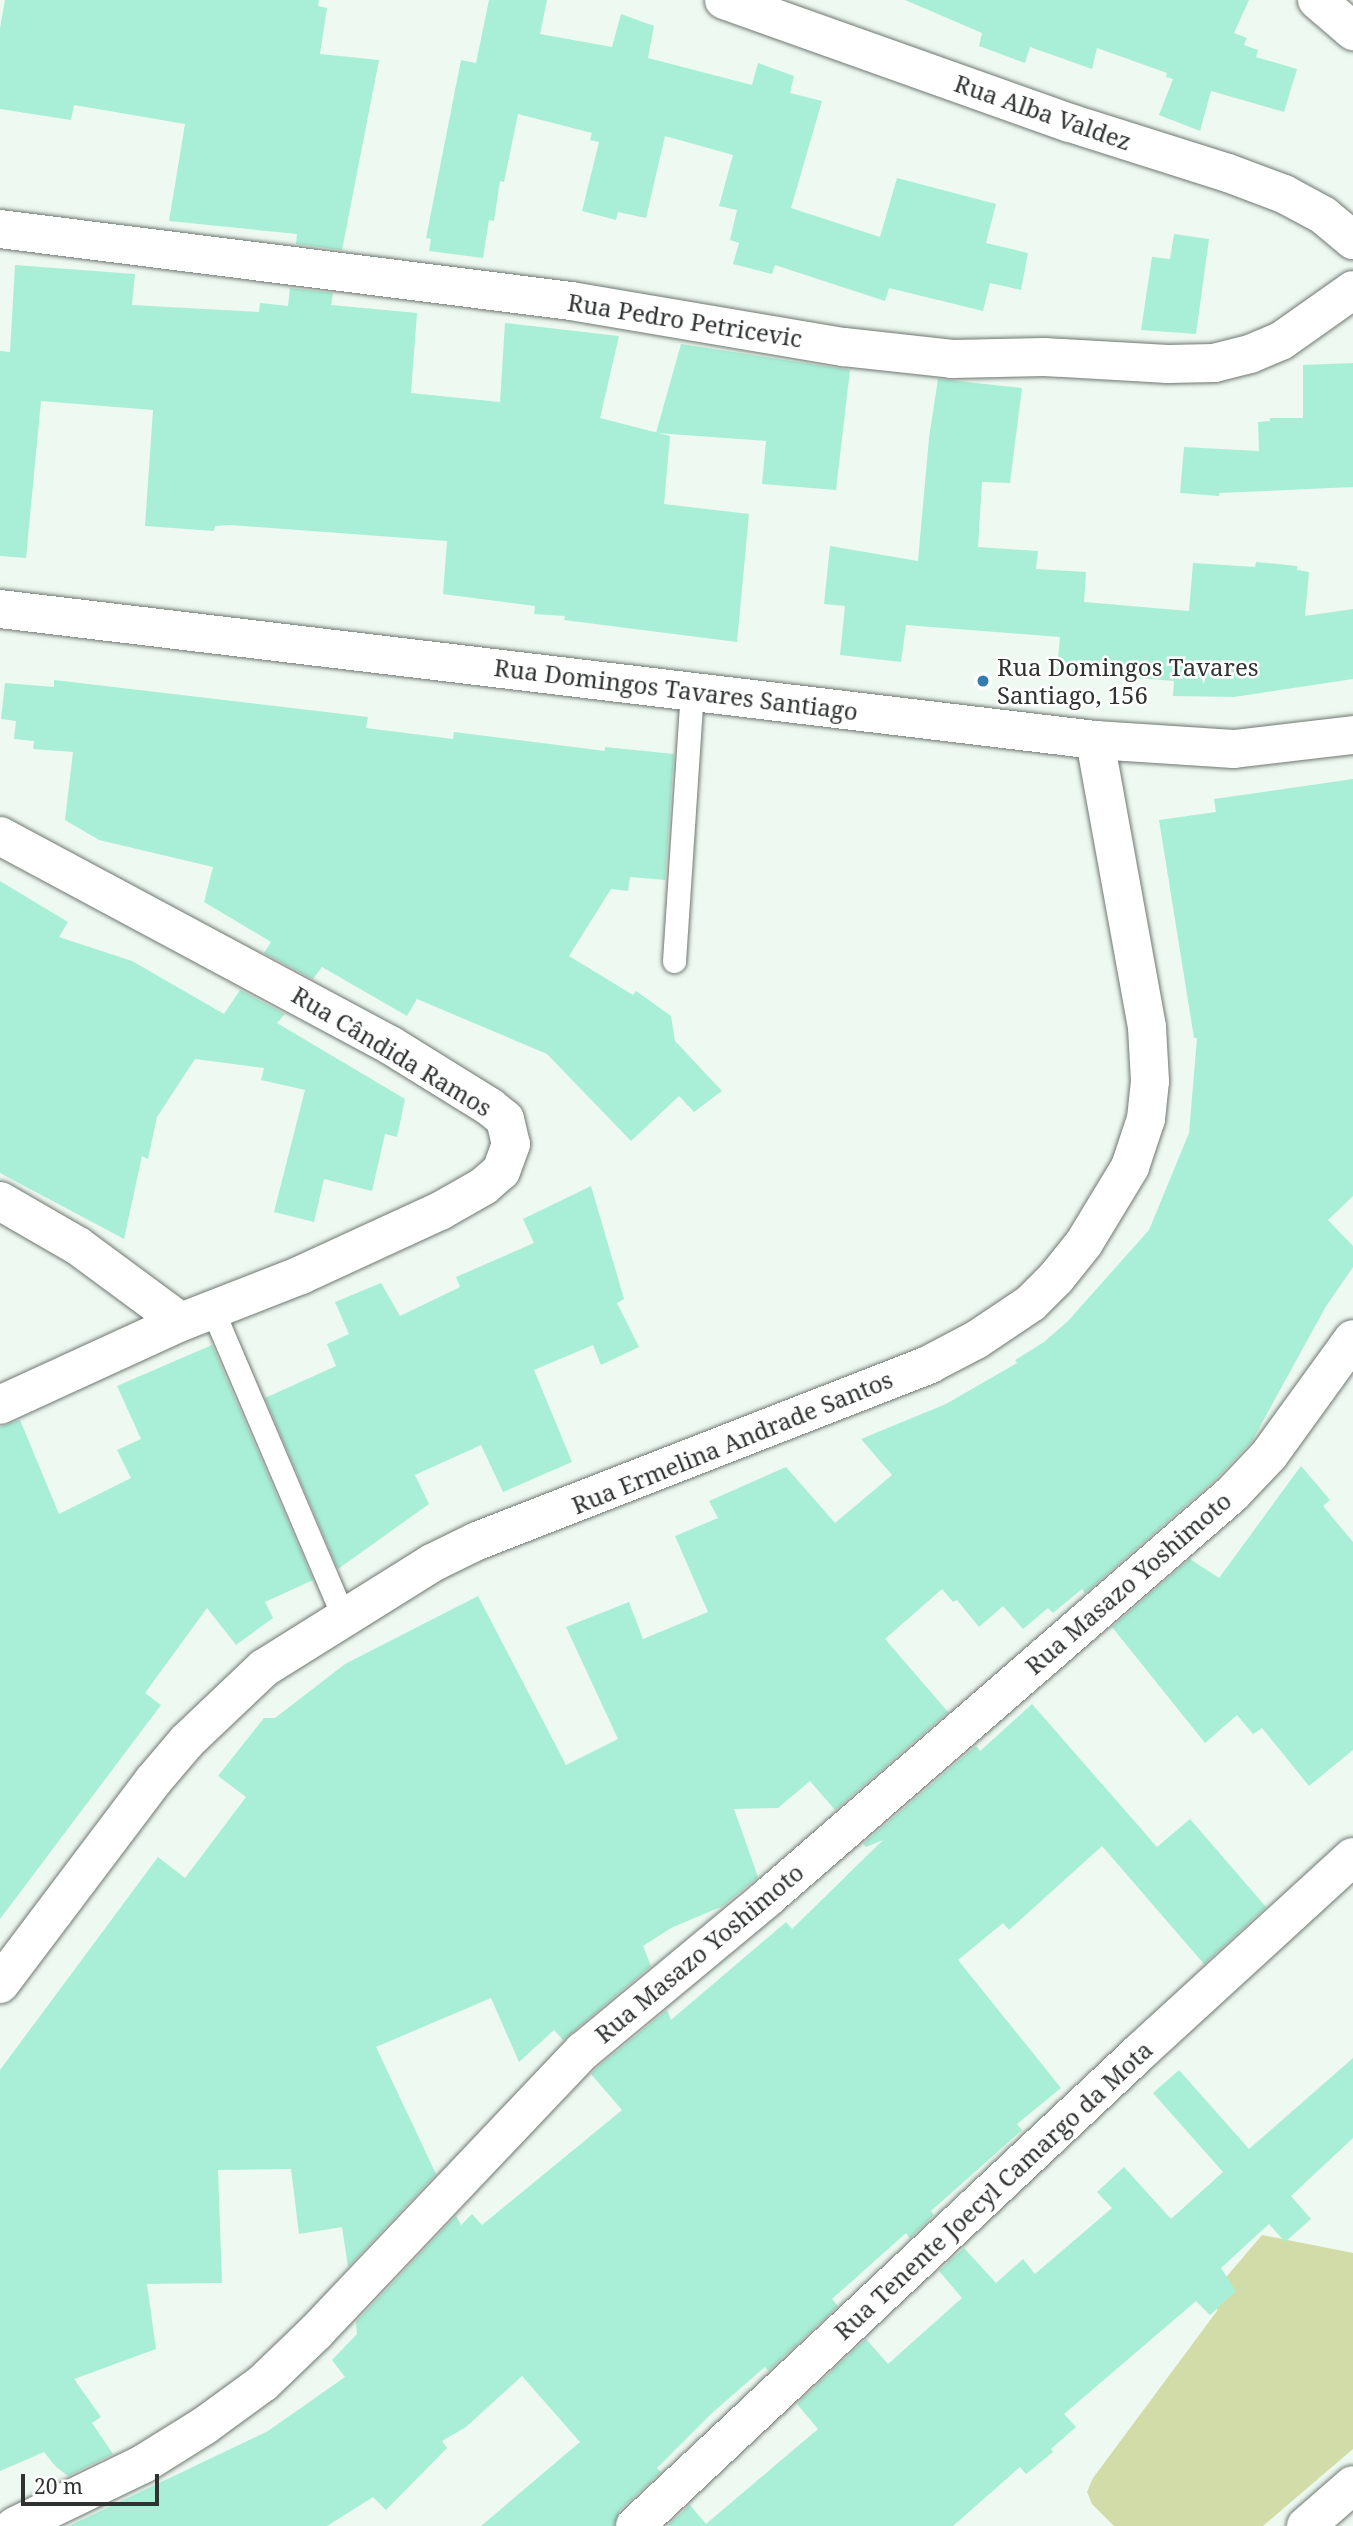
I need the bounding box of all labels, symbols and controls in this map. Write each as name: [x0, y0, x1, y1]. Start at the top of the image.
street label: Rua Alba Valdez: [951, 68, 1135, 156]
street label: Rua Pedro Petricevic: [566, 287, 804, 353]
street label: Rua Domingos Tavares Santiago: [492, 652, 860, 726]
place label: Rua Domingos Tavares Santiago, 156: [997, 653, 1259, 709]
marker: Rua Domingos Tavares Santiago, 156: [975, 673, 991, 689]
street label: Rua Cândida Ramos: [287, 980, 497, 1122]
street label: Rua Ermelina Andrade Santos: [567, 1364, 897, 1520]
street label: Rua Masazo Yoshimoto: [1019, 1486, 1237, 1680]
street label: Rua Masazo Yoshimoto: [589, 1857, 809, 2049]
street label: Rua Tenente Joecyl Camargo da Mota: [828, 2035, 1158, 2345]
scale bar: [24, 2460, 163, 2504]
text: 20 m: [34, 2472, 83, 2500]

